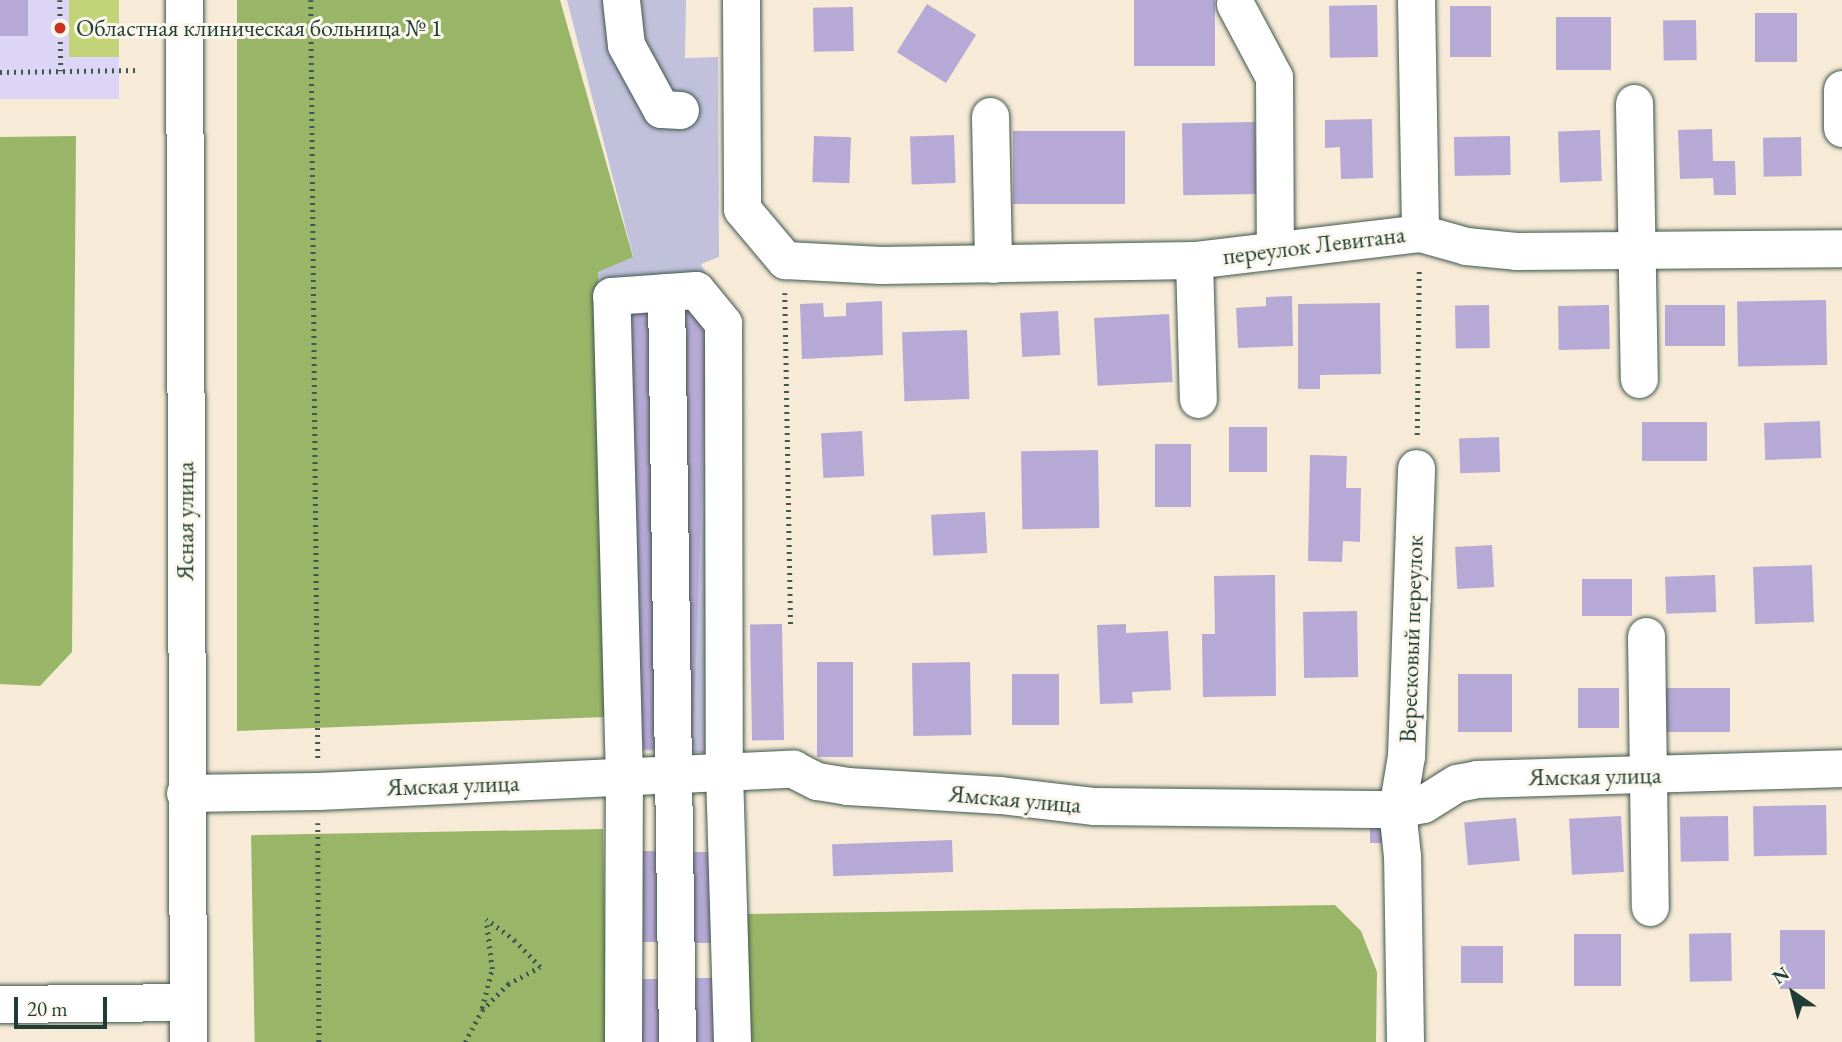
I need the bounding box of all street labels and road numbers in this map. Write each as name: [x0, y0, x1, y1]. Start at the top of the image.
street label: переулок Левитана: [1221, 220, 1407, 270]
street label: Ясная улица: [171, 461, 199, 581]
street label: Вересковый переулок: [1393, 535, 1429, 743]
street label: Ямская улица: [1528, 760, 1662, 792]
street label: Ямская улица: [386, 768, 520, 802]
street label: Ямская улица: [948, 779, 1082, 819]

